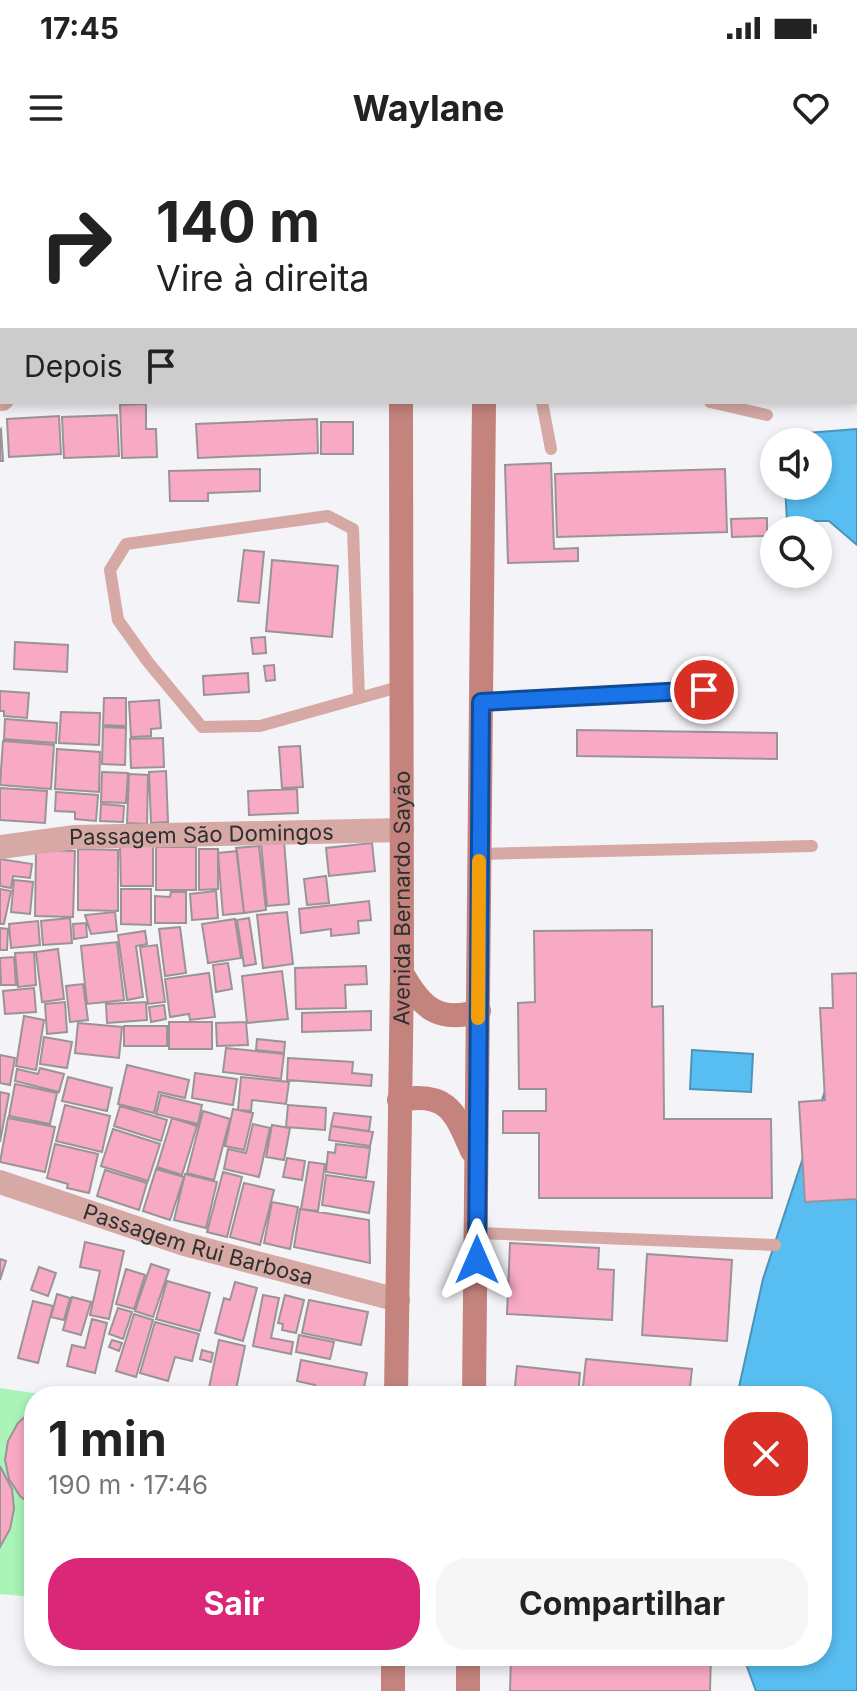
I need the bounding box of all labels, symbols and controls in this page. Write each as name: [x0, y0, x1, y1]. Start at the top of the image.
text: 17:45: [40, 10, 119, 46]
icon: menu: [24, 86, 68, 130]
text: Waylane: [353, 86, 504, 130]
icon: heart: [789, 86, 833, 130]
text: 140 m: [156, 188, 320, 256]
icon: right: [24, 192, 128, 296]
text: Vire à direita: [156, 256, 370, 300]
icon: arrive: [139, 344, 183, 388]
text: Depois: [24, 348, 123, 384]
map controls: [760, 428, 832, 588]
button: sound: [760, 428, 832, 500]
button: search: [760, 516, 832, 588]
pin: [670, 656, 738, 724]
icon: arrive: [682, 668, 726, 712]
street label: Avenida Bernardo Sayão: [388, 771, 415, 1026]
street label: Passagem São Domingos: [69, 818, 334, 850]
street label: Passagem Rui Barbosa: [80, 1198, 316, 1290]
position arrow: [435, 1218, 519, 1302]
text: 1 min: [48, 1409, 167, 1468]
button: close: [724, 1412, 808, 1496]
text: 190 m · 17:46: [48, 1469, 208, 1500]
button: Sair: [48, 1558, 420, 1650]
button: Compartilhar: [436, 1558, 808, 1650]

